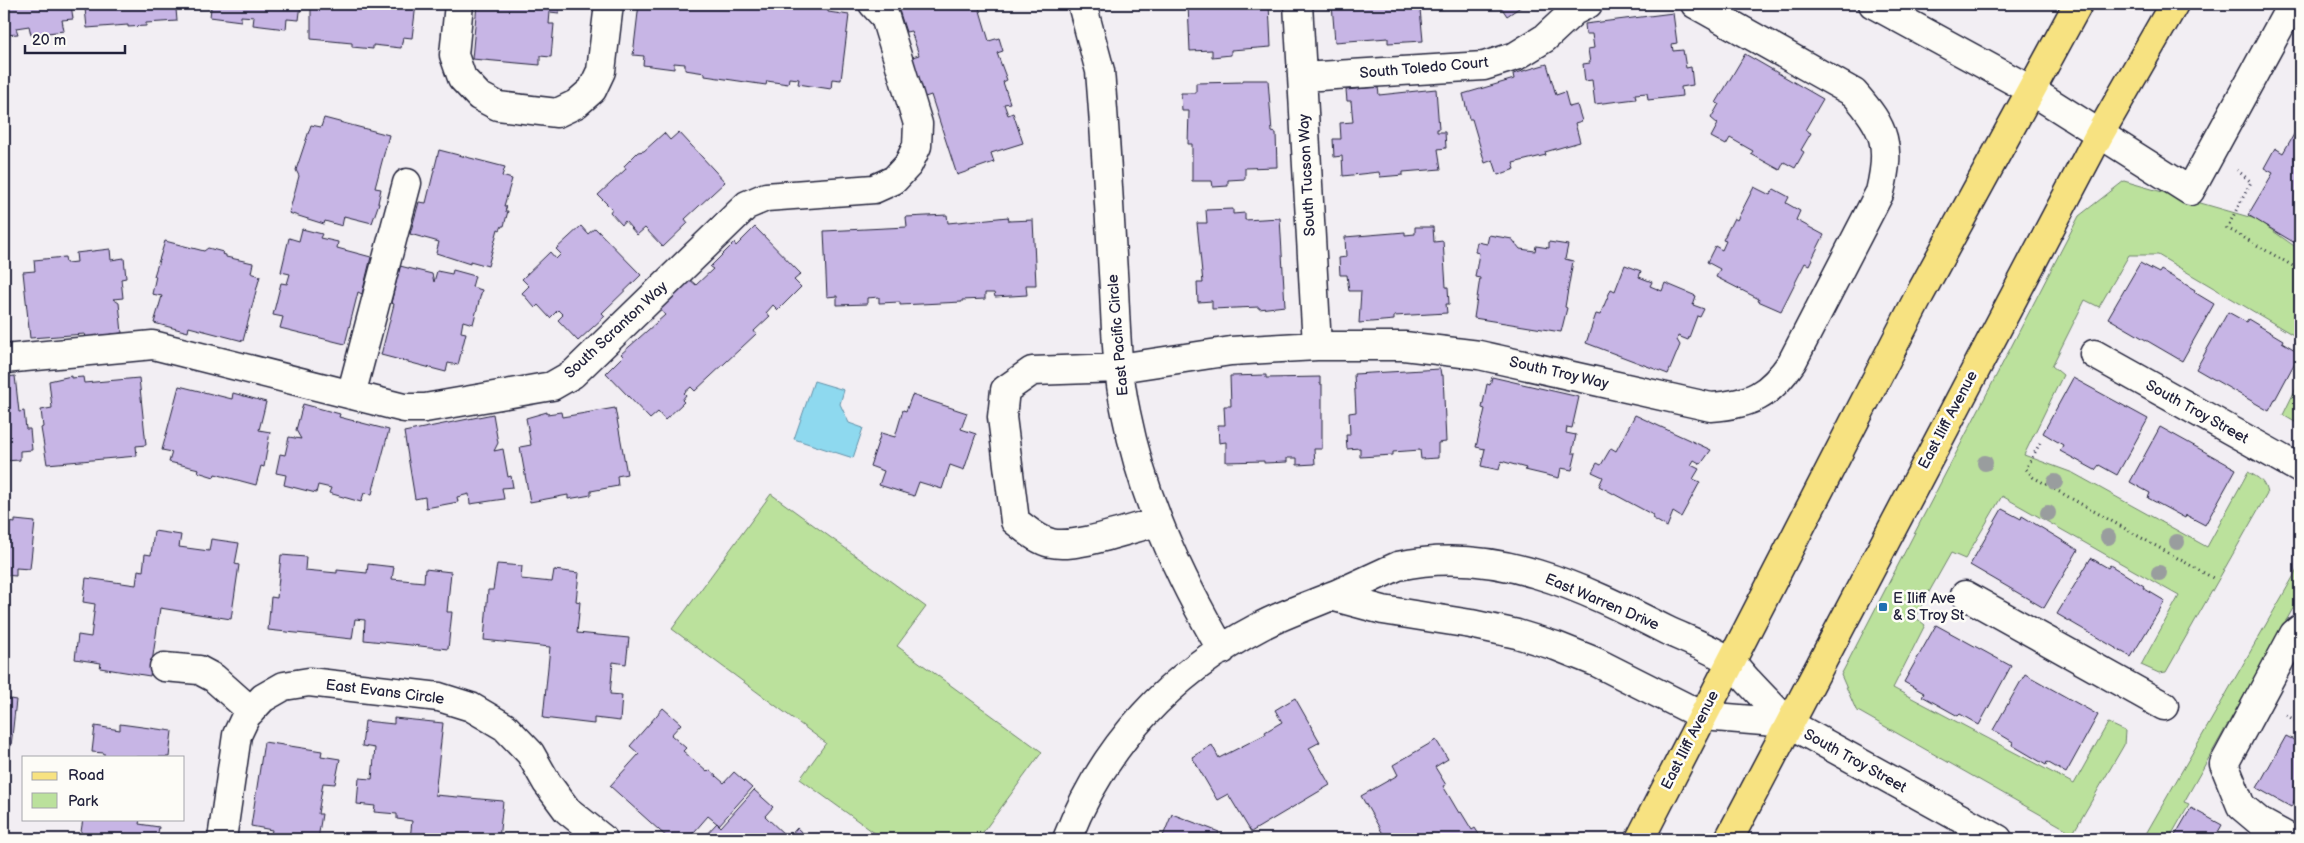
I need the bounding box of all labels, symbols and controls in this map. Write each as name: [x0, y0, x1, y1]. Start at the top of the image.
scale bar: [25, 22, 125, 54]
text: 20 m: [32, 31, 66, 50]
street label: South Toledo Court: [1359, 53, 1490, 83]
street label: South Tucson Way: [1294, 113, 1320, 237]
street label: East Pacific Circle: [1103, 273, 1133, 397]
street label: South Scranton Way: [560, 277, 672, 383]
street label: South Troy Way: [1507, 352, 1611, 394]
street label: East Iliff Avenue: [1914, 368, 1982, 472]
street label: South Troy Street: [2142, 376, 2252, 448]
street label: East Warren Drive: [1542, 569, 1662, 635]
place label: E Iliff Ave & S Troy St: [1893, 589, 1965, 625]
marker: E Iliff Ave & S Troy St: [1877, 601, 1889, 613]
street label: East Evans Circle: [325, 675, 445, 709]
street label: East Iliff Avenue: [1657, 687, 1723, 793]
street label: South Troy Street: [1800, 725, 1910, 797]
legend: [22, 756, 185, 820]
text: Road: [68, 766, 104, 785]
text: Park: [68, 792, 99, 811]

